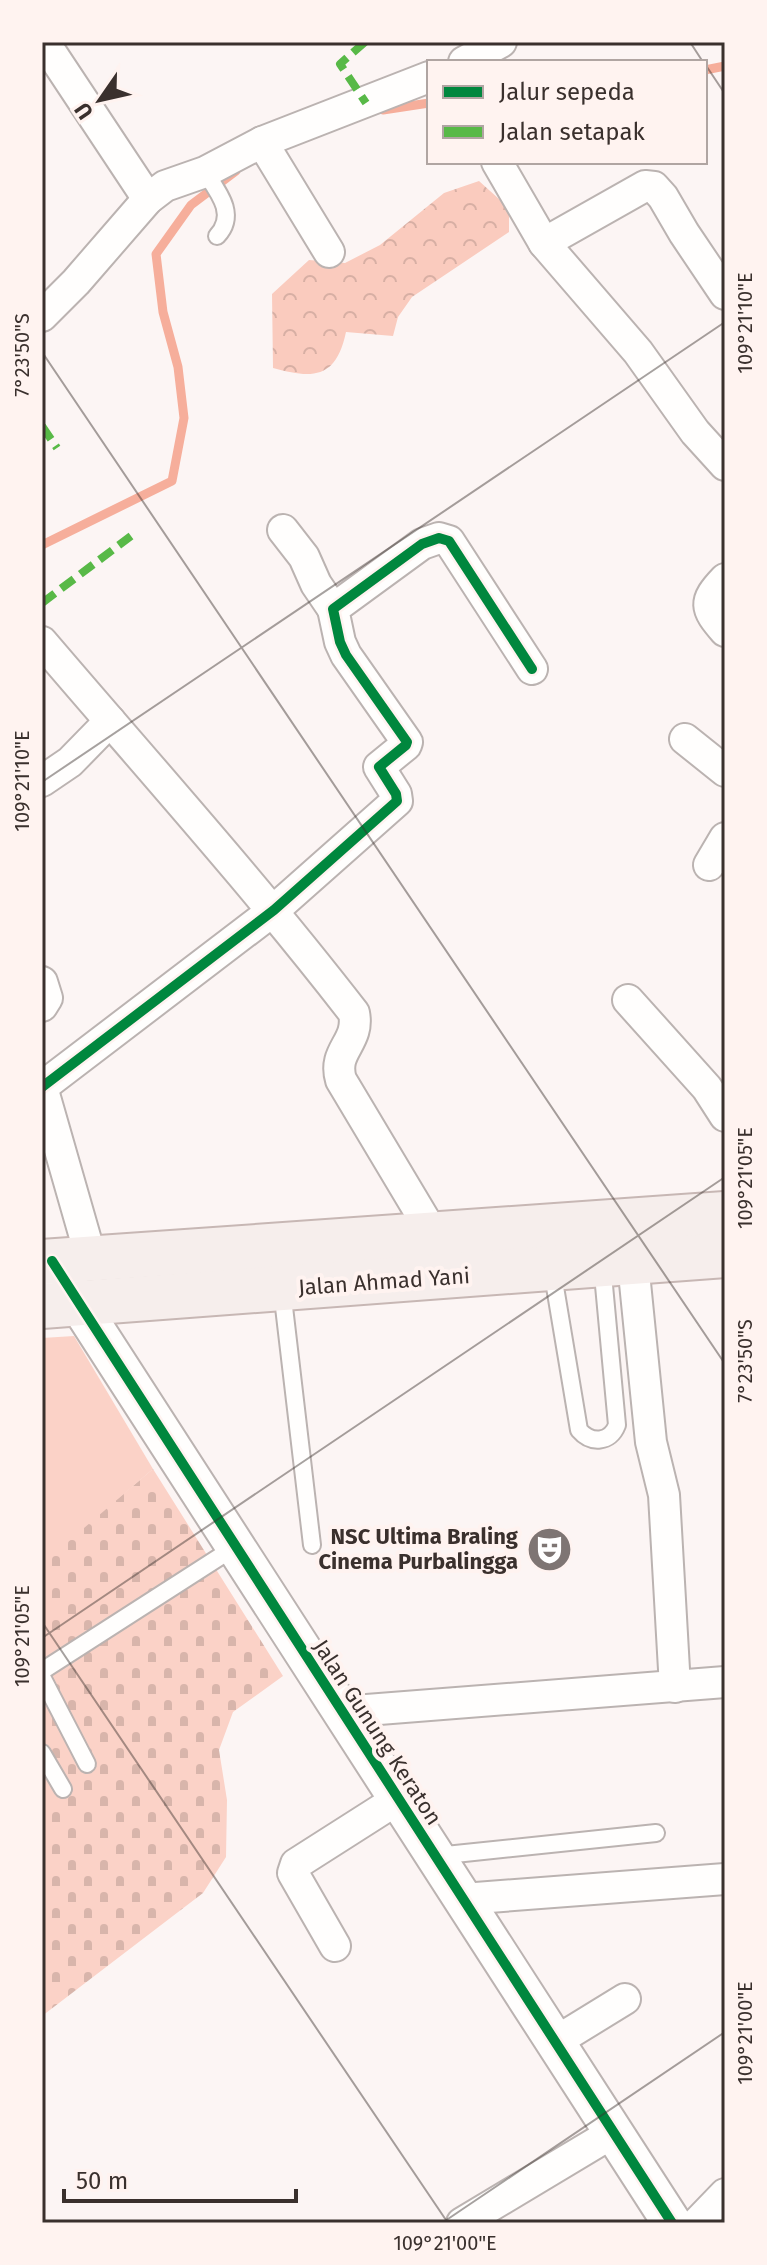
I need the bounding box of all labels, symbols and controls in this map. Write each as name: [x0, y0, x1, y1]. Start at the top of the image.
north arrow: [60, 60, 140, 140]
legend: [427, 60, 707, 164]
text: Jalur sepeda: [499, 78, 635, 106]
text: U: [69, 97, 99, 124]
text: Jalan setapak: [499, 118, 645, 146]
text: 109°21'10"E: [733, 272, 757, 374]
text: 7°23'50"S: [10, 313, 34, 397]
text: 109°21'10"E: [10, 730, 34, 832]
text: 109°21'05"E: [733, 1127, 757, 1229]
street label: Jalan Ahmad Yani: [297, 1262, 471, 1301]
text: 7°23'50"S: [733, 1319, 757, 1403]
place label: NSC Ultima Braling Cinema Purbalingga: [318, 1523, 519, 1575]
theatre icon: NSC Ultima Braling Cinema Purbalingga: [525, 1525, 573, 1573]
text: 109°21'05"E: [10, 1585, 34, 1687]
street label: Jalan Gunung Keraton: [308, 1634, 448, 1830]
text: 109°21'00"E: [733, 1981, 757, 2085]
scale bar: [64, 2153, 296, 2203]
text: 50 m: [76, 2167, 128, 2195]
text: 109°21'00"E: [393, 2231, 497, 2255]

